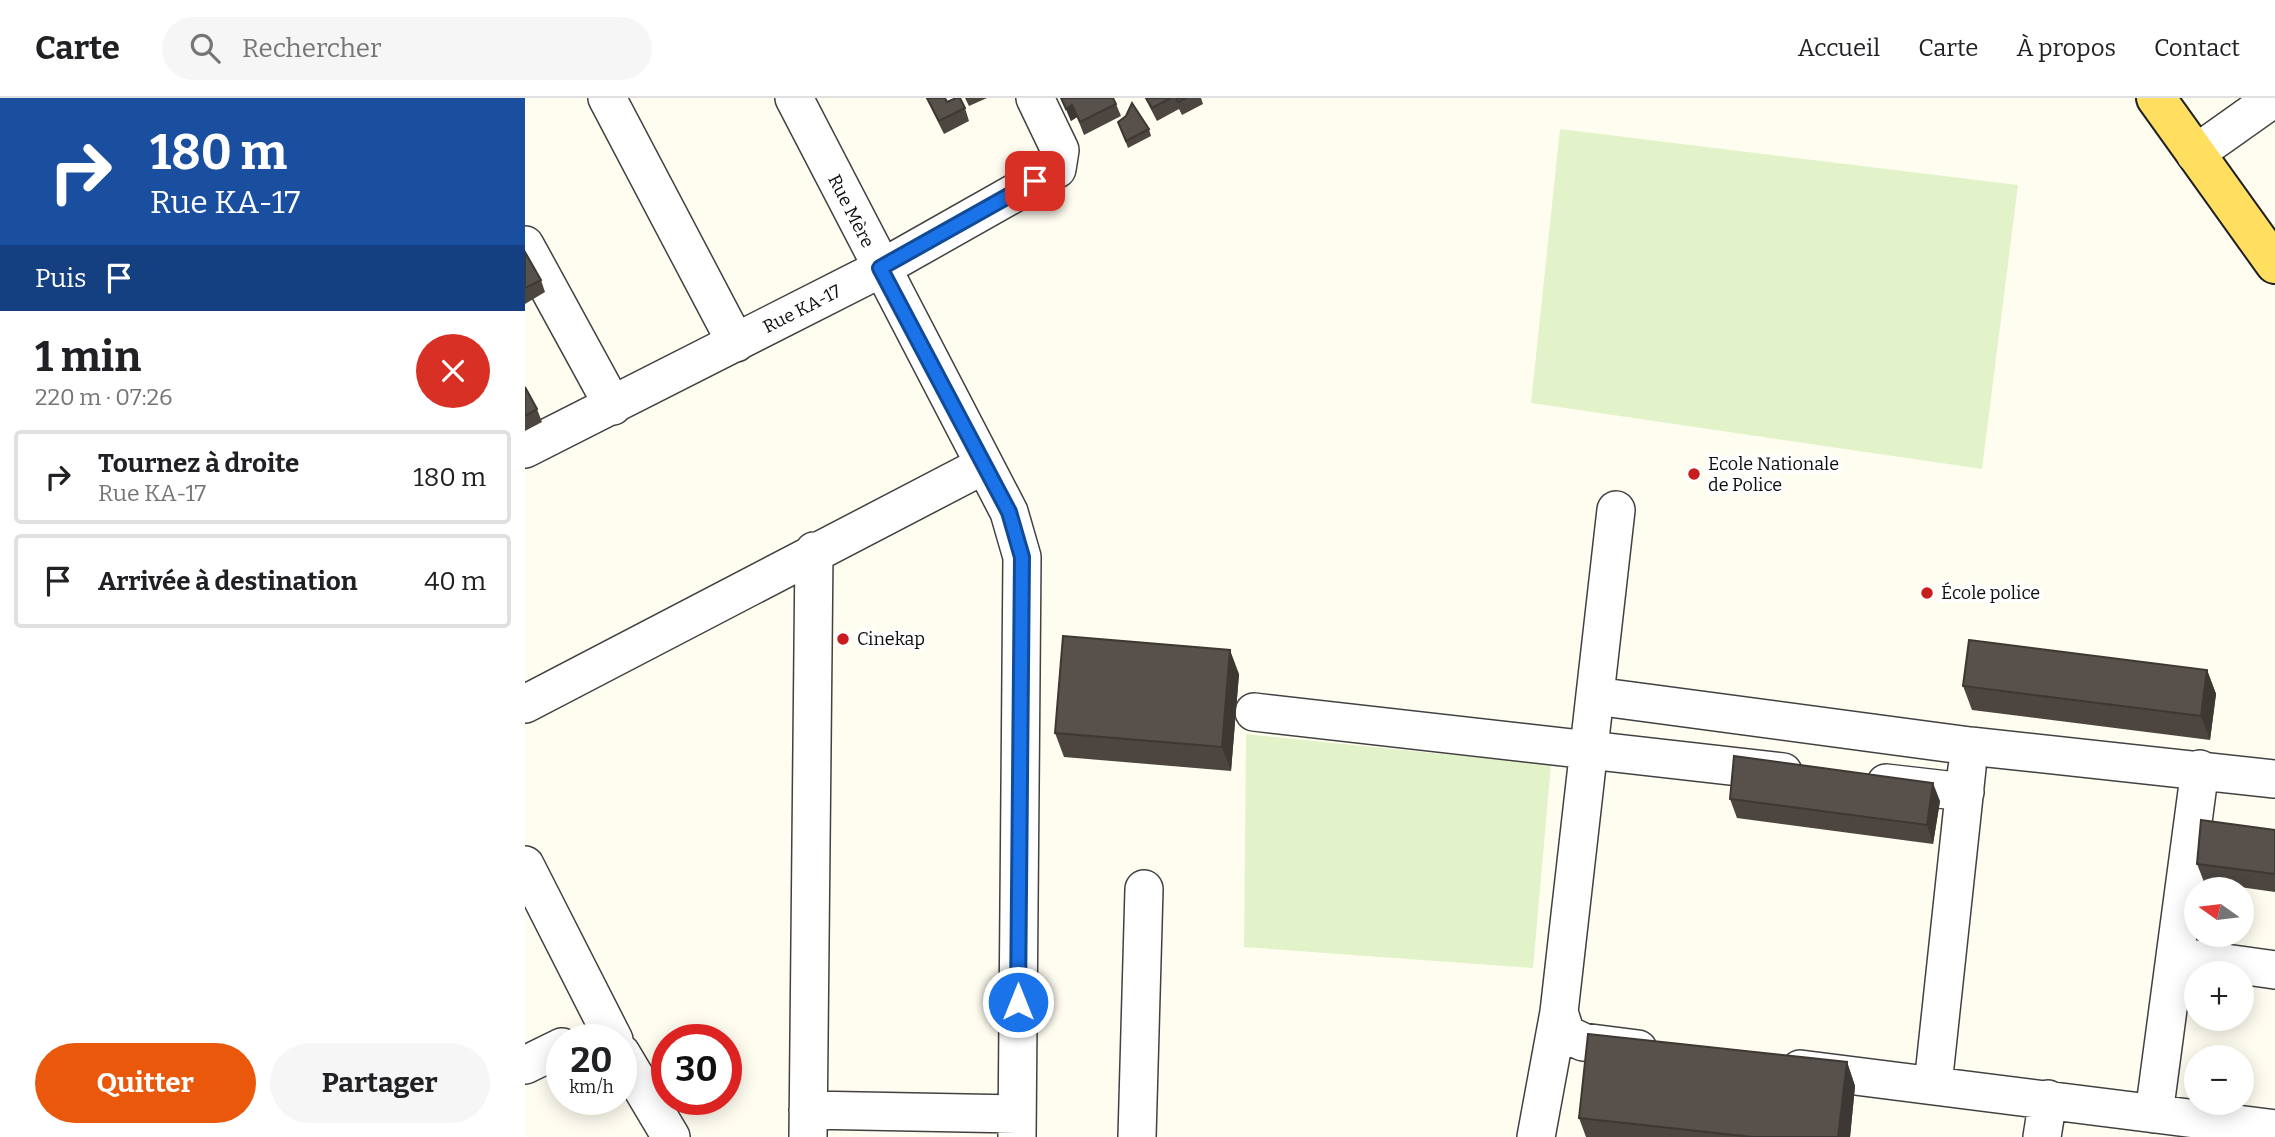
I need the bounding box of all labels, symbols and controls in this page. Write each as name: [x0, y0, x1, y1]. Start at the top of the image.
search box: [162, 17, 652, 80]
text: Carte: [35, 28, 120, 68]
icon: search: [186, 29, 224, 67]
text: Rechercher: [242, 33, 382, 64]
text: Accueil: [1798, 34, 1880, 62]
text: Carte: [1918, 34, 1978, 62]
text: À propos: [2016, 34, 2116, 62]
text: Contact: [2154, 34, 2240, 62]
text: 180 m: [150, 123, 287, 182]
icon: right: [35, 126, 126, 217]
pin: [1005, 151, 1065, 211]
icon: arrive: [1016, 162, 1054, 200]
street label: Rue Mère: [823, 171, 879, 251]
text: Rue KA-17: [150, 183, 300, 221]
icon: arrive: [100, 259, 138, 297]
text: Puis: [35, 263, 86, 294]
street label: Rue KA-17: [759, 280, 845, 338]
text: 1 min: [35, 332, 141, 382]
button: close: [416, 334, 490, 408]
text: 220 m · 07:26: [35, 383, 173, 411]
text: Tournez à droite: [98, 448, 299, 479]
place label: Ecole Nationale de Police: [1708, 453, 1839, 496]
icon: right: [39, 458, 77, 496]
text: 180 m: [413, 462, 486, 493]
marker: Ecole Nationale de Police: [1686, 466, 1702, 482]
text: Rue KA-17: [98, 479, 206, 507]
icon: arrive: [39, 562, 77, 600]
text: Arrivée à destination: [98, 566, 357, 597]
text: 40 m: [424, 566, 486, 597]
place label: École police: [1941, 581, 2040, 604]
marker: École police: [1919, 585, 1935, 601]
place label: Cinekap: [857, 628, 925, 650]
marker: Cinekap: [835, 631, 851, 647]
north arrow: [2184, 877, 2254, 947]
map controls: [2184, 877, 2254, 1115]
button: +: [2184, 961, 2254, 1031]
position arrow: [981, 965, 1055, 1039]
speed limit sign: 30: [651, 1024, 742, 1115]
text: 20: [571, 1039, 612, 1081]
button: Quitter: [35, 1043, 256, 1123]
button: Partager: [270, 1043, 490, 1123]
button: −: [2184, 1045, 2254, 1115]
text: km/h: [569, 1076, 614, 1098]

